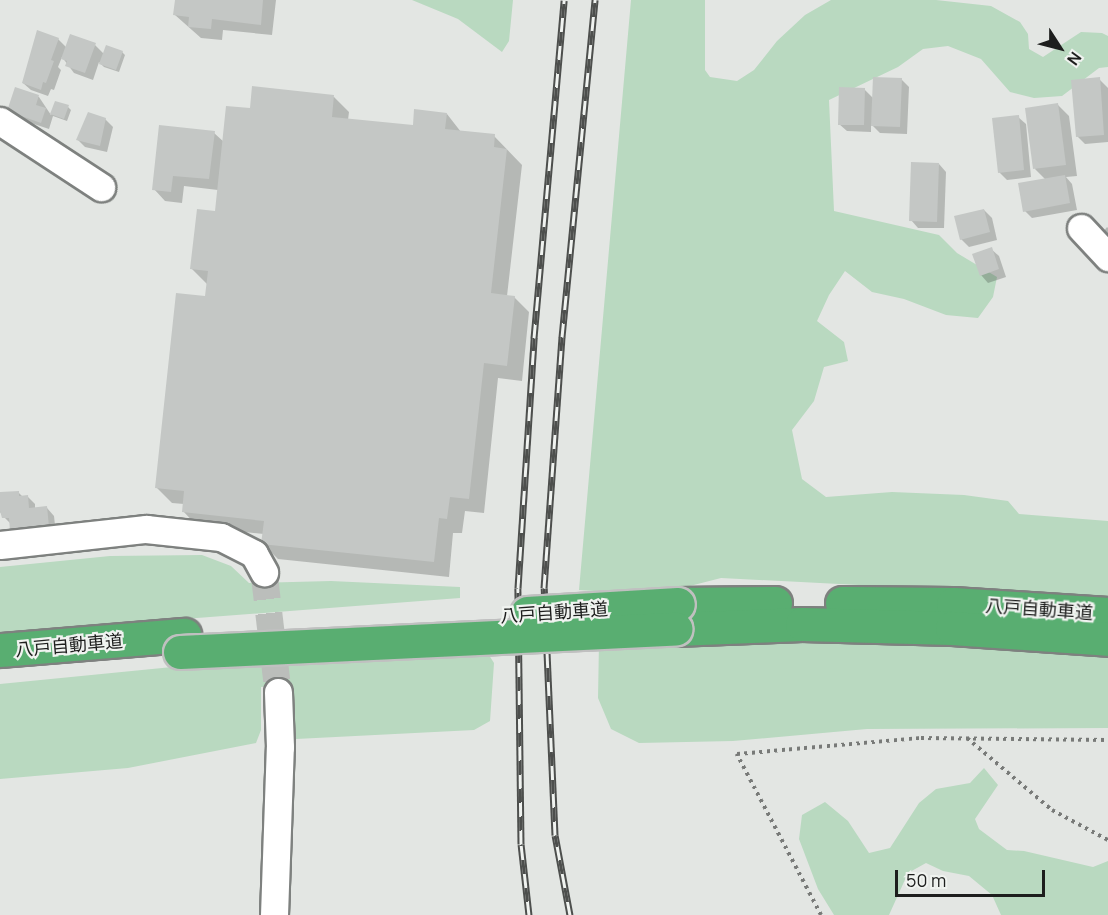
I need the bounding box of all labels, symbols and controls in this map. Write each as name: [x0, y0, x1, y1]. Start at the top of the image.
north arrow: [1030, 18, 1090, 78]
text: N: [1062, 47, 1087, 70]
street label: 八戸自動車道: [984, 594, 1094, 624]
street label: 八戸自動車道: [499, 597, 609, 627]
street label: 八戸自動車道: [14, 630, 124, 660]
scale bar: [898, 858, 1048, 896]
text: 50 m: [906, 868, 946, 892]

